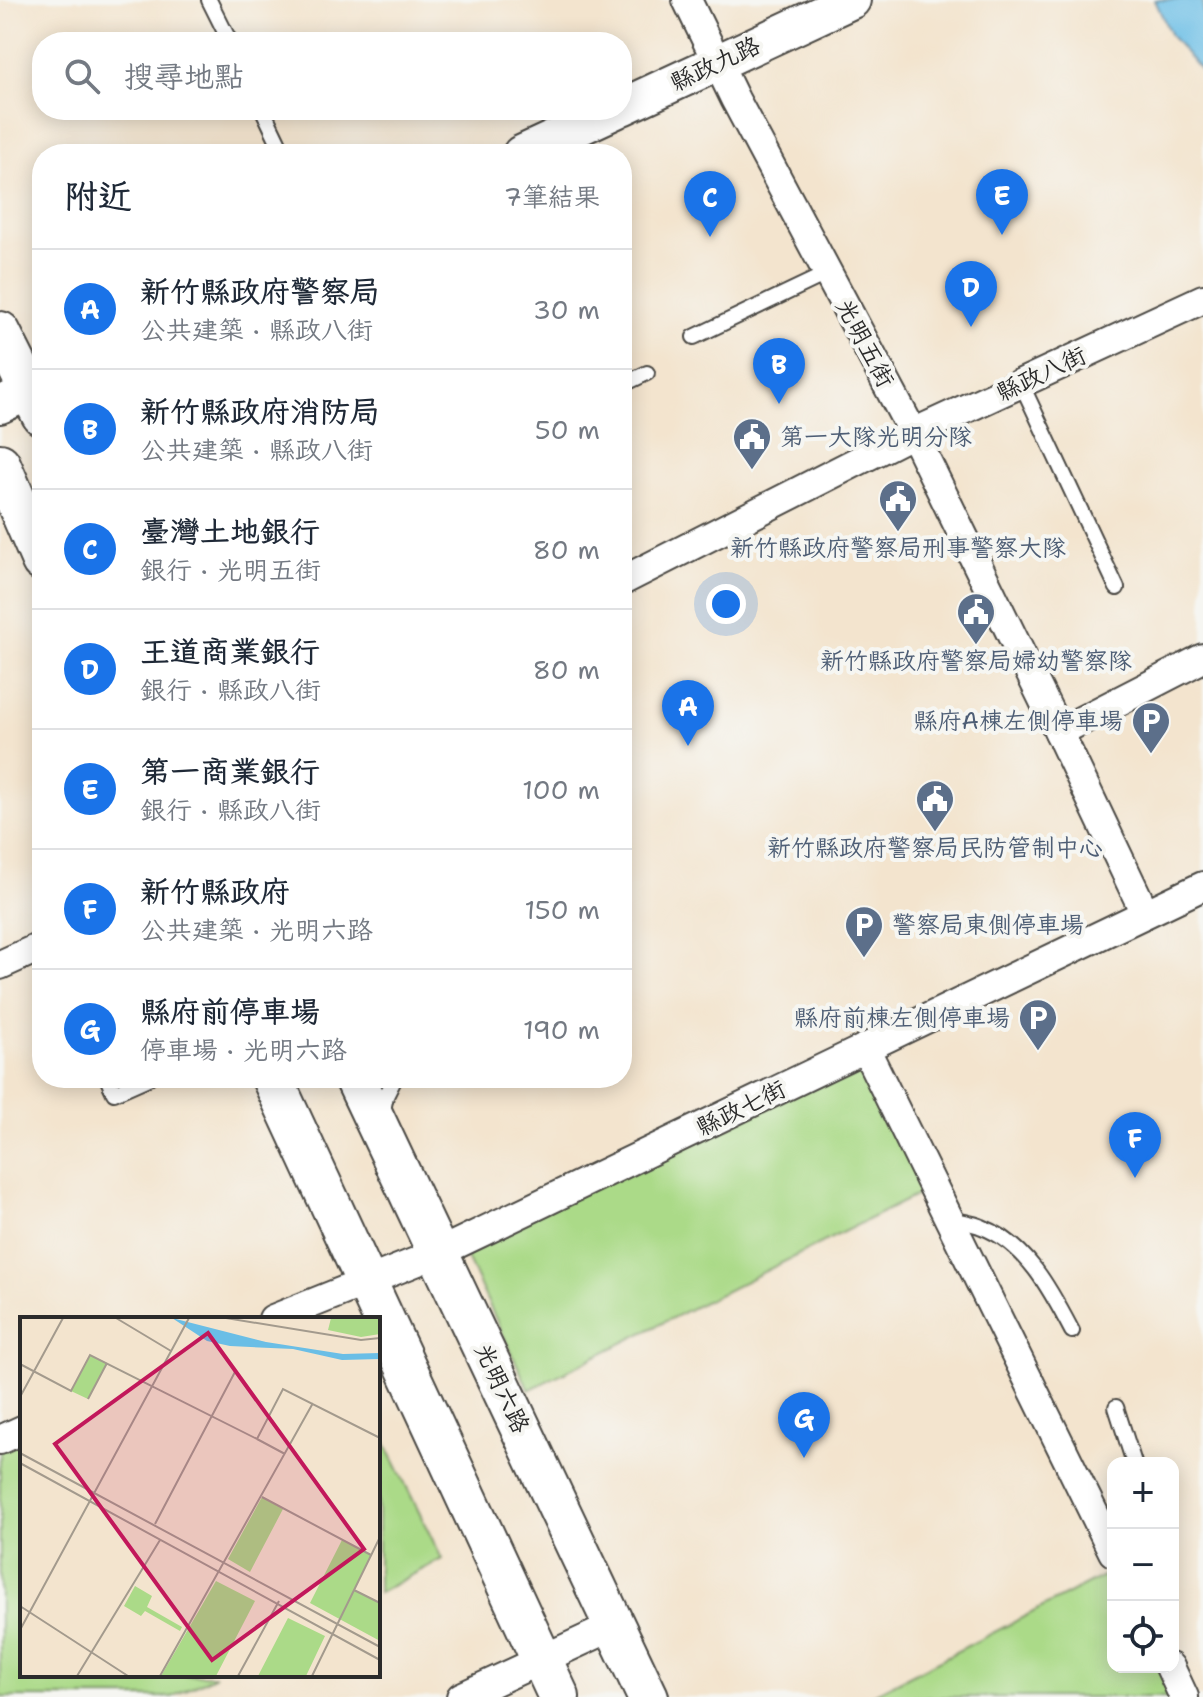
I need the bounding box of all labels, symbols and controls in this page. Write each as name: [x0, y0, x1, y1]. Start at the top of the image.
street label: 縣政九路: [665, 29, 765, 99]
search box: [32, 32, 632, 120]
icon: search: [60, 54, 104, 98]
text: 搜尋地點: [124, 56, 244, 97]
pin: E: [976, 169, 1028, 235]
pin: C: [684, 171, 736, 237]
text: 附近: [64, 173, 132, 219]
text: 7筆結果: [504, 179, 600, 214]
pin: D: [945, 261, 997, 327]
text: 新竹縣政府警察局: [140, 271, 380, 312]
text: A: [80, 292, 100, 327]
text: 30 m: [533, 292, 600, 327]
street label: 光明五街: [828, 293, 902, 393]
text: 公共建築 · 縣政八街: [140, 312, 373, 347]
pin: B: [753, 338, 805, 404]
street label: 縣政八街: [991, 339, 1091, 409]
text: 新竹縣政府消防局: [140, 391, 380, 432]
text: B: [82, 412, 98, 447]
text: 50 m: [535, 412, 600, 447]
public building icon: 第一大隊光明分隊: [731, 416, 773, 471]
place label: 第一大隊光明分隊: [780, 421, 972, 453]
text: 公共建築 · 縣政八街: [140, 432, 373, 467]
public building icon: 新竹縣政府警察局刑事警察大隊: [877, 478, 919, 533]
text: 臺灣土地銀行: [140, 511, 320, 552]
text: C: [82, 532, 98, 567]
text: 80 m: [533, 532, 600, 567]
place label: 新竹縣政府警察局刑事警察大隊: [730, 532, 1066, 564]
text: 銀行 · 光明五街: [140, 552, 321, 587]
your location: [706, 584, 746, 624]
public building icon: 新竹縣政府警察局婦幼警察隊: [955, 591, 997, 646]
text: 王道商業銀行: [140, 631, 320, 672]
place label: 新竹縣政府警察局婦幼警察隊: [820, 645, 1132, 677]
text: D: [81, 652, 99, 687]
text: 80 m: [533, 652, 600, 687]
text: 銀行 · 縣政八街: [140, 672, 321, 707]
pin: A: [662, 680, 714, 746]
parking icon: 縣府A棟左側停車場: [1130, 700, 1172, 755]
place label: 縣府A棟左側停車場: [914, 705, 1123, 737]
text: 第一商業銀行: [140, 751, 320, 792]
text: E: [81, 772, 99, 807]
text: 100 m: [522, 772, 600, 807]
public building icon: 新竹縣政府警察局民防管制中心: [914, 778, 956, 833]
text: 銀行 · 縣政八街: [140, 792, 321, 827]
place label: 新竹縣政府警察局民防管制中心: [767, 832, 1103, 864]
text: 新竹縣政府: [140, 871, 290, 912]
text: F: [82, 892, 98, 927]
text: 150 m: [524, 892, 600, 927]
parking icon: 警察局東側停車場: [843, 904, 885, 959]
place label: 警察局東側停車場: [892, 909, 1084, 941]
text: 公共建築 · 光明六路: [140, 912, 373, 947]
text: 縣府前停車場: [140, 991, 320, 1032]
parking icon: 縣府前棟左側停車場: [1017, 997, 1059, 1052]
place label: 縣府前棟左側停車場: [794, 1002, 1010, 1034]
text: G: [80, 1012, 100, 1047]
text: 190 m: [523, 1012, 600, 1047]
text: 停車場 · 光明六路: [140, 1032, 347, 1067]
street label: 縣政七街: [691, 1073, 791, 1143]
pin: F: [1109, 1112, 1161, 1178]
inset map: [20, 1317, 380, 1677]
street label: 光明六路: [467, 1338, 537, 1438]
pin: G: [778, 1392, 830, 1458]
map controls: [1107, 1457, 1179, 1673]
button: +: [1107, 1457, 1179, 1529]
button: −: [1107, 1529, 1179, 1601]
button: locate: [1107, 1601, 1179, 1673]

